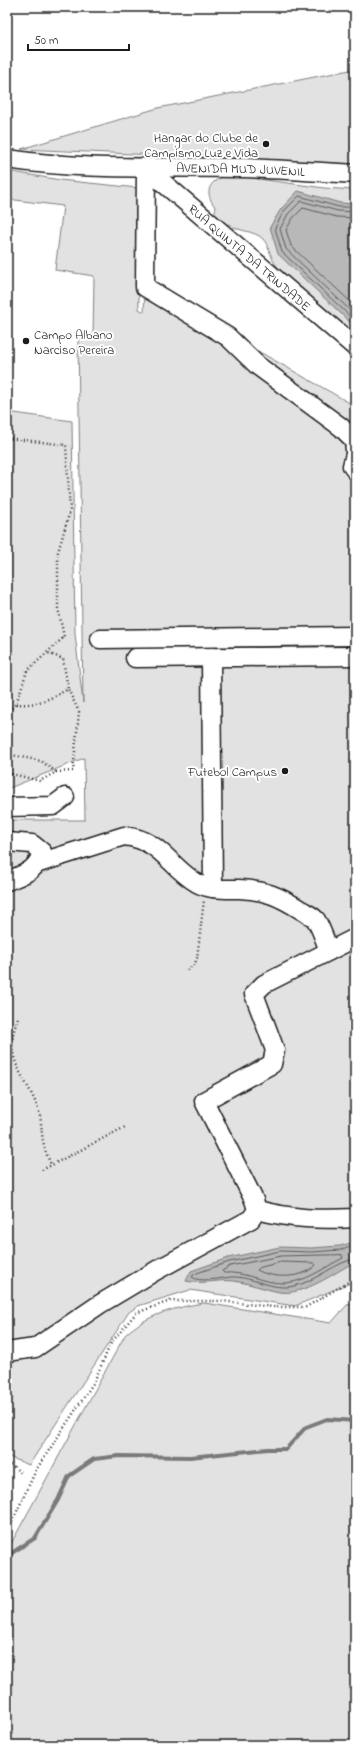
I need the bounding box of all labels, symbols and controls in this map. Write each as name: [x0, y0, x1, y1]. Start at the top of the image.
scale bar: [28, 26, 129, 52]
text: 50 m: [34, 32, 58, 50]
place label: Hangar do Clube de Campismo Luz e Vida: [144, 129, 258, 163]
marker: Hangar do Clube de Campismo Luz e Vida: [261, 139, 271, 149]
street label: AVENIDA MUD JUVENIL: [176, 159, 306, 182]
street label: RUA QUINTA DA TRINDADE: [184, 200, 315, 316]
place label: Campo Albano Narciso Pereira: [34, 326, 114, 360]
marker: Campo Albano Narciso Pereira: [21, 336, 31, 346]
place label: Futebol Campus: [187, 763, 277, 782]
marker: Futebol Campus: [280, 766, 290, 776]

